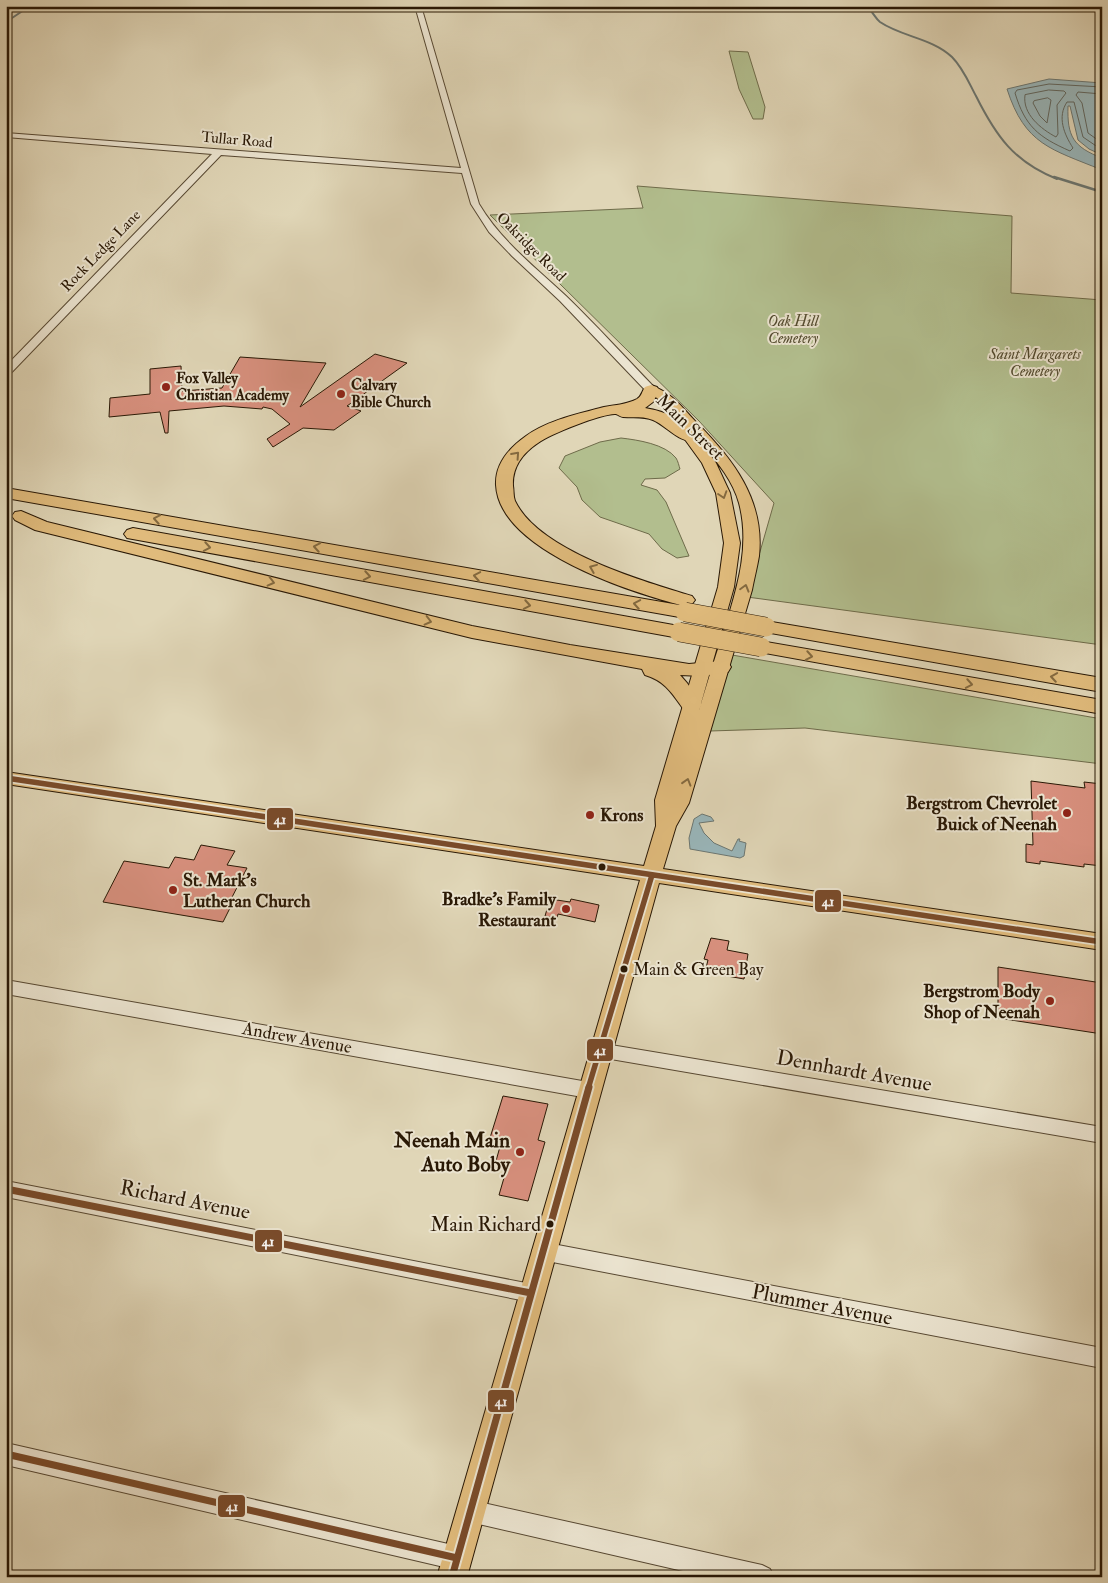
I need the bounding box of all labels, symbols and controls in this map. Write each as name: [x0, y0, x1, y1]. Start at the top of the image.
street label: Tullar Road: [201, 127, 274, 153]
street label: Rock Ledge Lane: [57, 206, 145, 296]
street label: Oakridge Road: [492, 208, 570, 286]
park label: Oak Hill Cemetery: [768, 312, 820, 348]
park label: Saint Margarets Cemetery: [988, 345, 1082, 381]
place label: Fox Valley Christian Academy: [176, 369, 290, 406]
place label: Calvary Bible Church: [351, 376, 431, 412]
marker: Fox Valley Christian Academy: [160, 381, 172, 393]
marker: Calvary Bible Church: [335, 388, 347, 400]
street label: Main Street: [651, 389, 729, 465]
one-way arrow: [510, 451, 519, 460]
one-way arrow: [717, 490, 727, 498]
one-way arrow: [152, 515, 161, 525]
one-way arrow: [202, 542, 211, 552]
one-way arrow: [312, 543, 321, 553]
one-way arrow: [589, 563, 598, 574]
one-way arrow: [362, 570, 371, 581]
one-way arrow: [472, 571, 481, 581]
one-way arrow: [266, 576, 275, 587]
one-way arrow: [739, 584, 749, 593]
one-way arrow: [522, 599, 531, 609]
one-way arrow: [633, 599, 641, 610]
one-way arrow: [424, 615, 433, 626]
one-way arrow: [804, 650, 813, 660]
one-way arrow: [1049, 673, 1058, 683]
one-way arrow: [964, 678, 973, 688]
one-way arrow: [681, 779, 691, 787]
place label: Bergstrom Chevrolet Buick of Neenah: [906, 792, 1058, 836]
place label: Krons: [600, 804, 643, 827]
line badge: 41: [266, 807, 294, 831]
marker: Bergstrom Chevrolet Buick of Neenah: [1061, 807, 1073, 819]
marker: Krons: [584, 809, 596, 821]
text: 41: [273, 811, 286, 828]
unlabelled marker: [597, 862, 607, 872]
place label: St. Mark's Lutheran Church: [183, 869, 311, 913]
marker: St. Mark's Lutheran Church: [167, 884, 179, 896]
place label: Bradke's Family Restaurant: [442, 888, 557, 932]
line badge: 41: [814, 889, 842, 913]
text: 41: [821, 893, 834, 910]
marker: Bradke's Family Restaurant: [560, 903, 572, 915]
place label: Main & Green Bay: [633, 959, 764, 981]
marker: Main & Green Bay: [619, 964, 629, 974]
place label: Bergstrom Body Shop of Neenah: [923, 980, 1041, 1024]
marker: Bergstrom Body Shop of Neenah: [1044, 995, 1056, 1007]
street label: Andrew Avenue: [240, 1017, 354, 1059]
line badge: 41: [586, 1038, 614, 1062]
text: 41: [593, 1042, 606, 1059]
street label: Dennhardt Avenue: [774, 1044, 934, 1098]
place label: Neenah Main Auto Boby: [393, 1127, 511, 1178]
marker: Neenah Main Auto Boby: [514, 1146, 526, 1158]
street label: Richard Avenue: [118, 1174, 253, 1226]
place label: Main Richard: [430, 1212, 541, 1237]
marker: Main Richard: [545, 1219, 555, 1229]
line badge: 41: [254, 1229, 283, 1253]
text: 41: [261, 1233, 274, 1250]
street label: Plummer Avenue: [749, 1278, 895, 1332]
line badge: 41: [487, 1389, 515, 1413]
text: 41: [494, 1393, 507, 1410]
line badge: 41: [217, 1494, 246, 1518]
text: 41: [225, 1498, 238, 1515]

